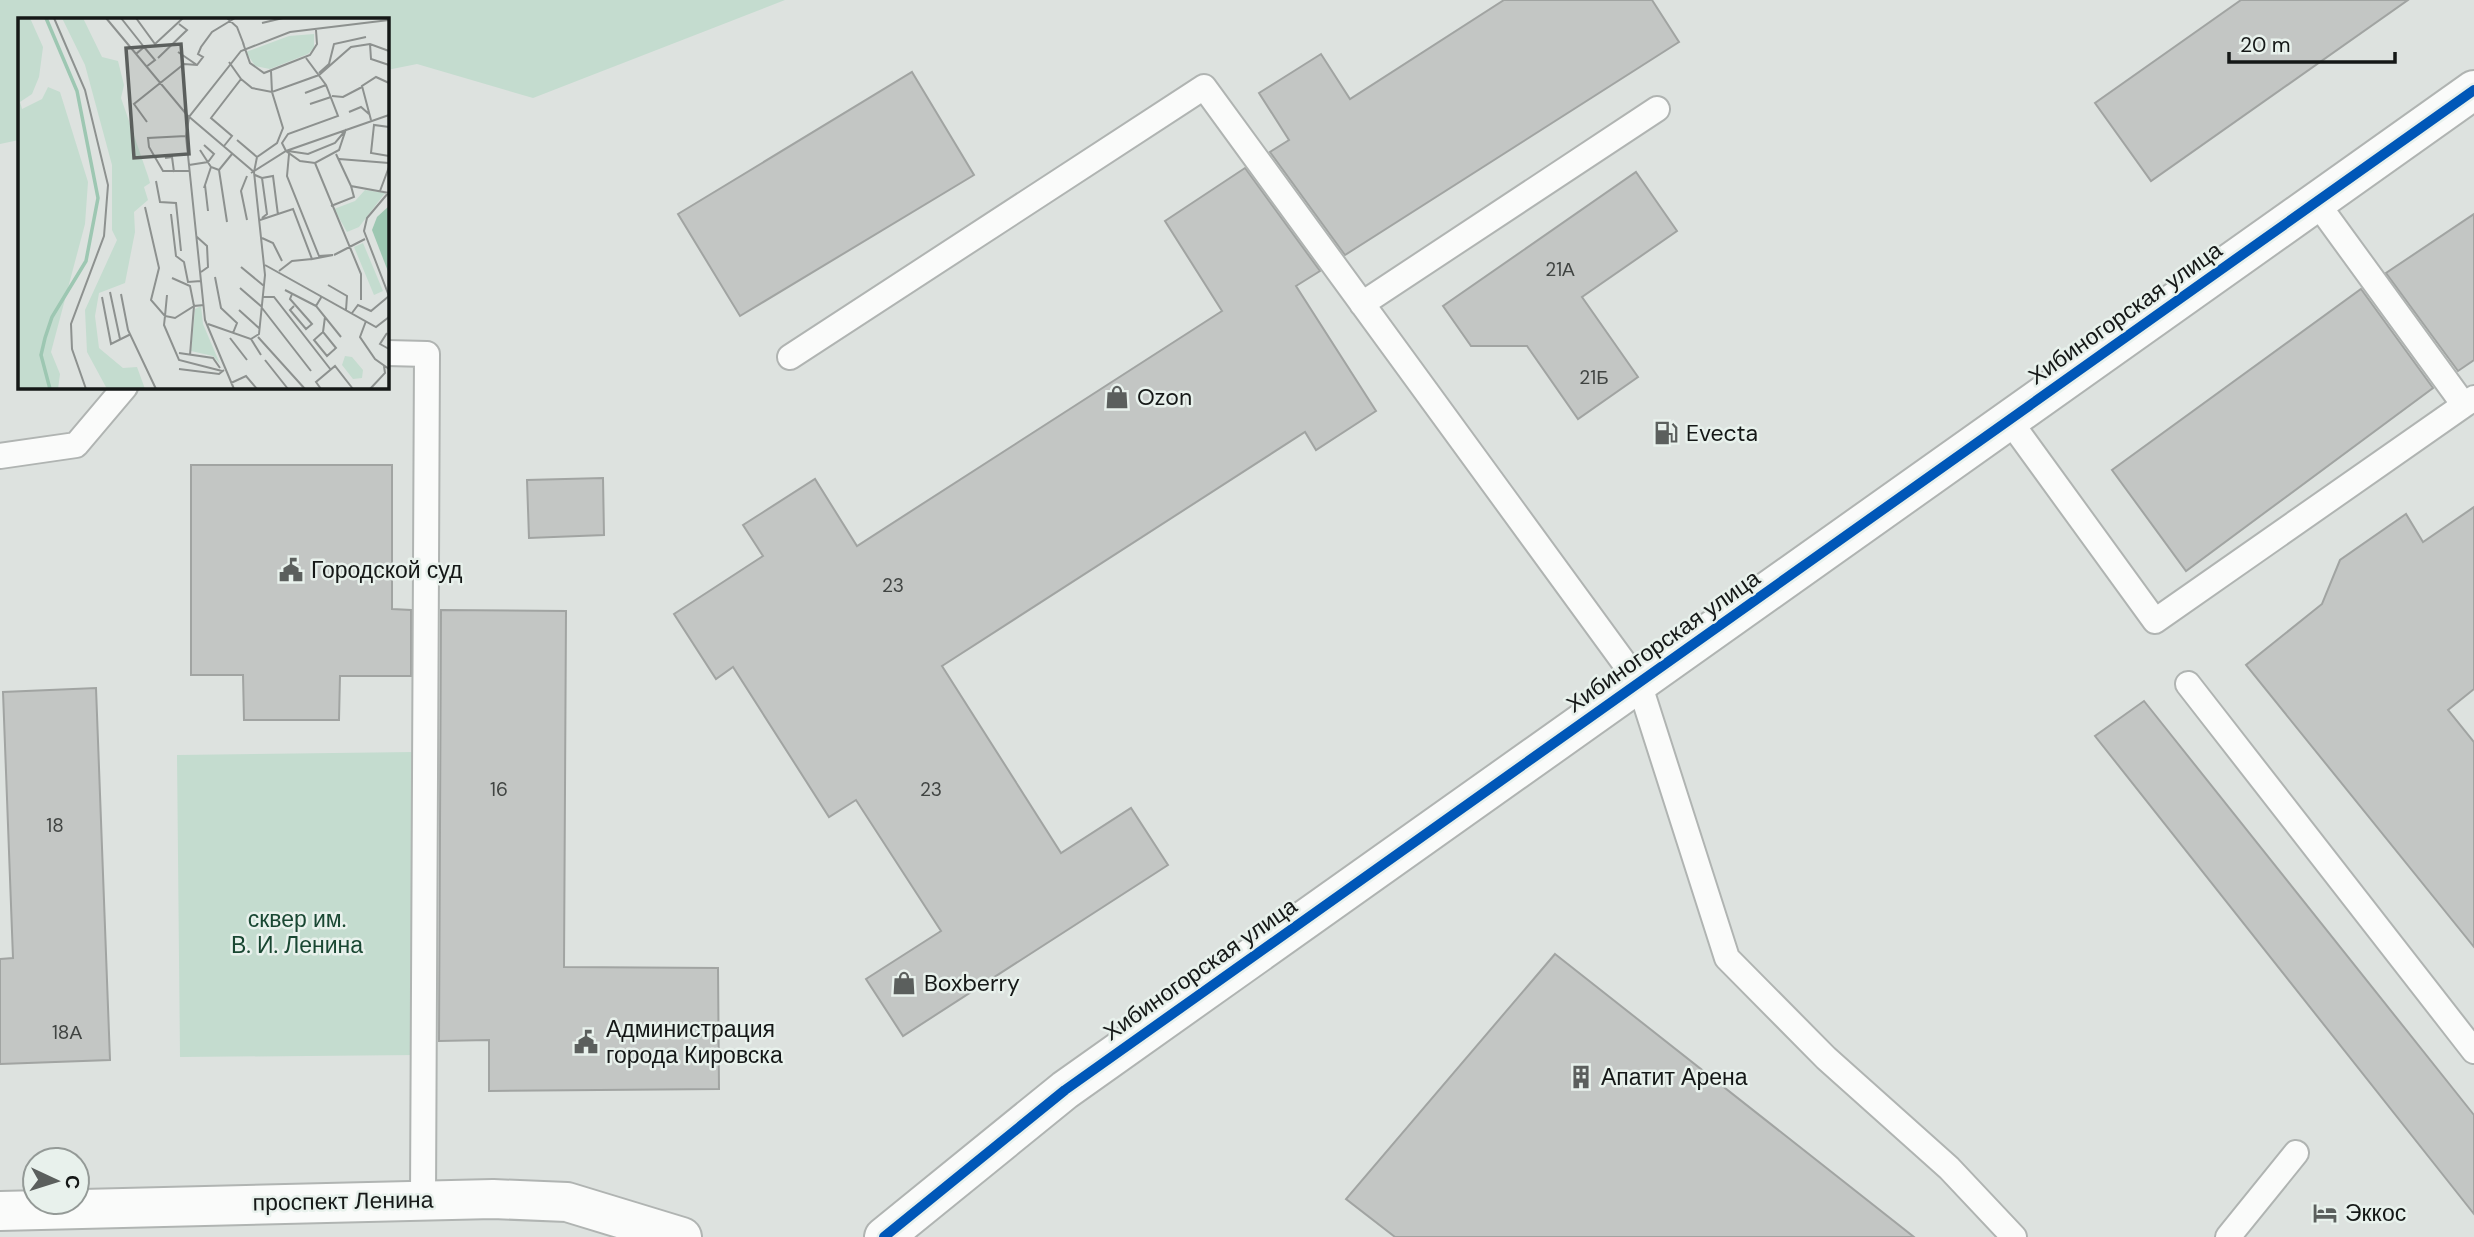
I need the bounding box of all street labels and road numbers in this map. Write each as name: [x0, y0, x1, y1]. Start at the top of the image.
street label: Хибиногорская улица: [2022, 235, 2228, 391]
street label: Хибиногорская улица: [1560, 563, 1766, 719]
street label: Хибиногорская улица: [1097, 891, 1303, 1047]
street label: проспект Ленина: [252, 1184, 434, 1218]

